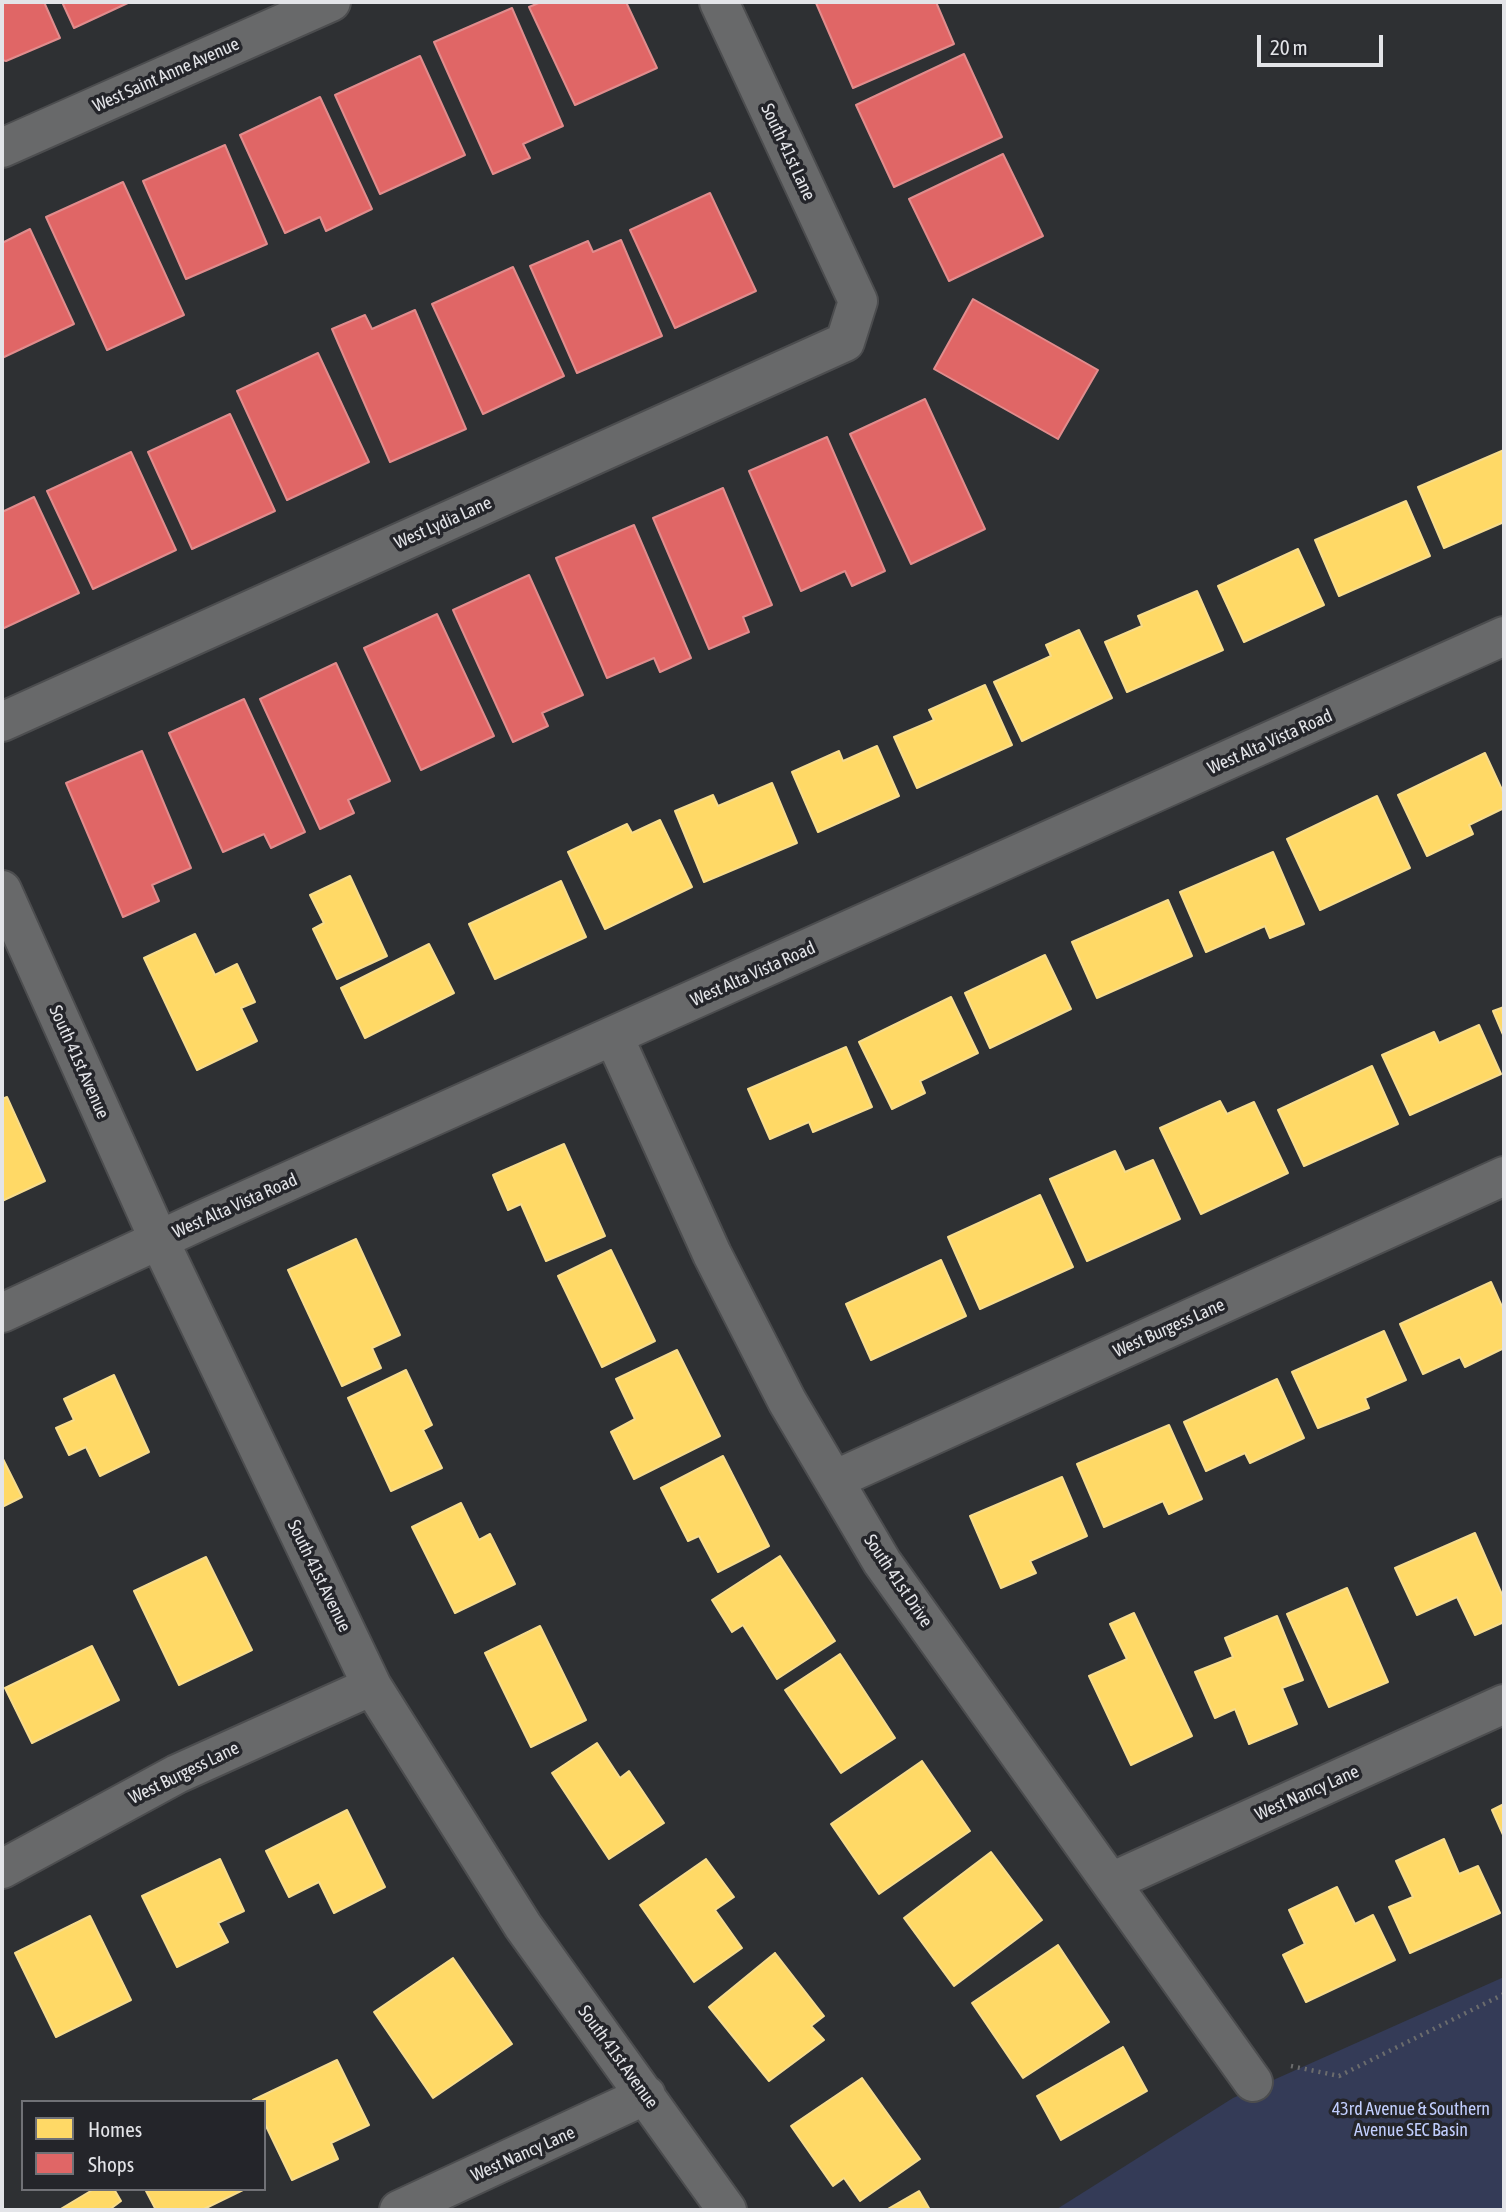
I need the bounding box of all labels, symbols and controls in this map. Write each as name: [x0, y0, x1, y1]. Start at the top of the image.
scale bar: [1261, 21, 1387, 65]
street label: West Saint Anne Avenue: [89, 33, 243, 117]
text: 20 m: [1270, 35, 1308, 59]
street label: South 41st Lane: [756, 100, 820, 204]
street label: West Lydia Lane: [391, 492, 495, 554]
street label: West Alta Vista Road: [1204, 705, 1336, 779]
street label: West Alta Vista Road: [687, 937, 819, 1011]
street label: South 41st Avenue: [44, 1002, 114, 1122]
street label: West Alta Vista Road: [169, 1169, 301, 1243]
street label: West Burgess Lane: [1110, 1294, 1228, 1362]
street label: South 41st Avenue: [283, 1517, 355, 1635]
street label: South 41st Drive: [859, 1531, 937, 1631]
street label: West Burgess Lane: [125, 1737, 243, 1809]
street label: West Nancy Lane: [1252, 1761, 1362, 1825]
street label: South 41st Avenue: [573, 2001, 663, 2113]
park label: 43rd Avenue & Southern Avenue SEC Basin: [1332, 2098, 1490, 2140]
legend: [21, 2100, 266, 2191]
text: Homes: [88, 2117, 142, 2141]
street label: West Nancy Lane: [468, 2122, 578, 2186]
text: Shops: [88, 2152, 134, 2176]

